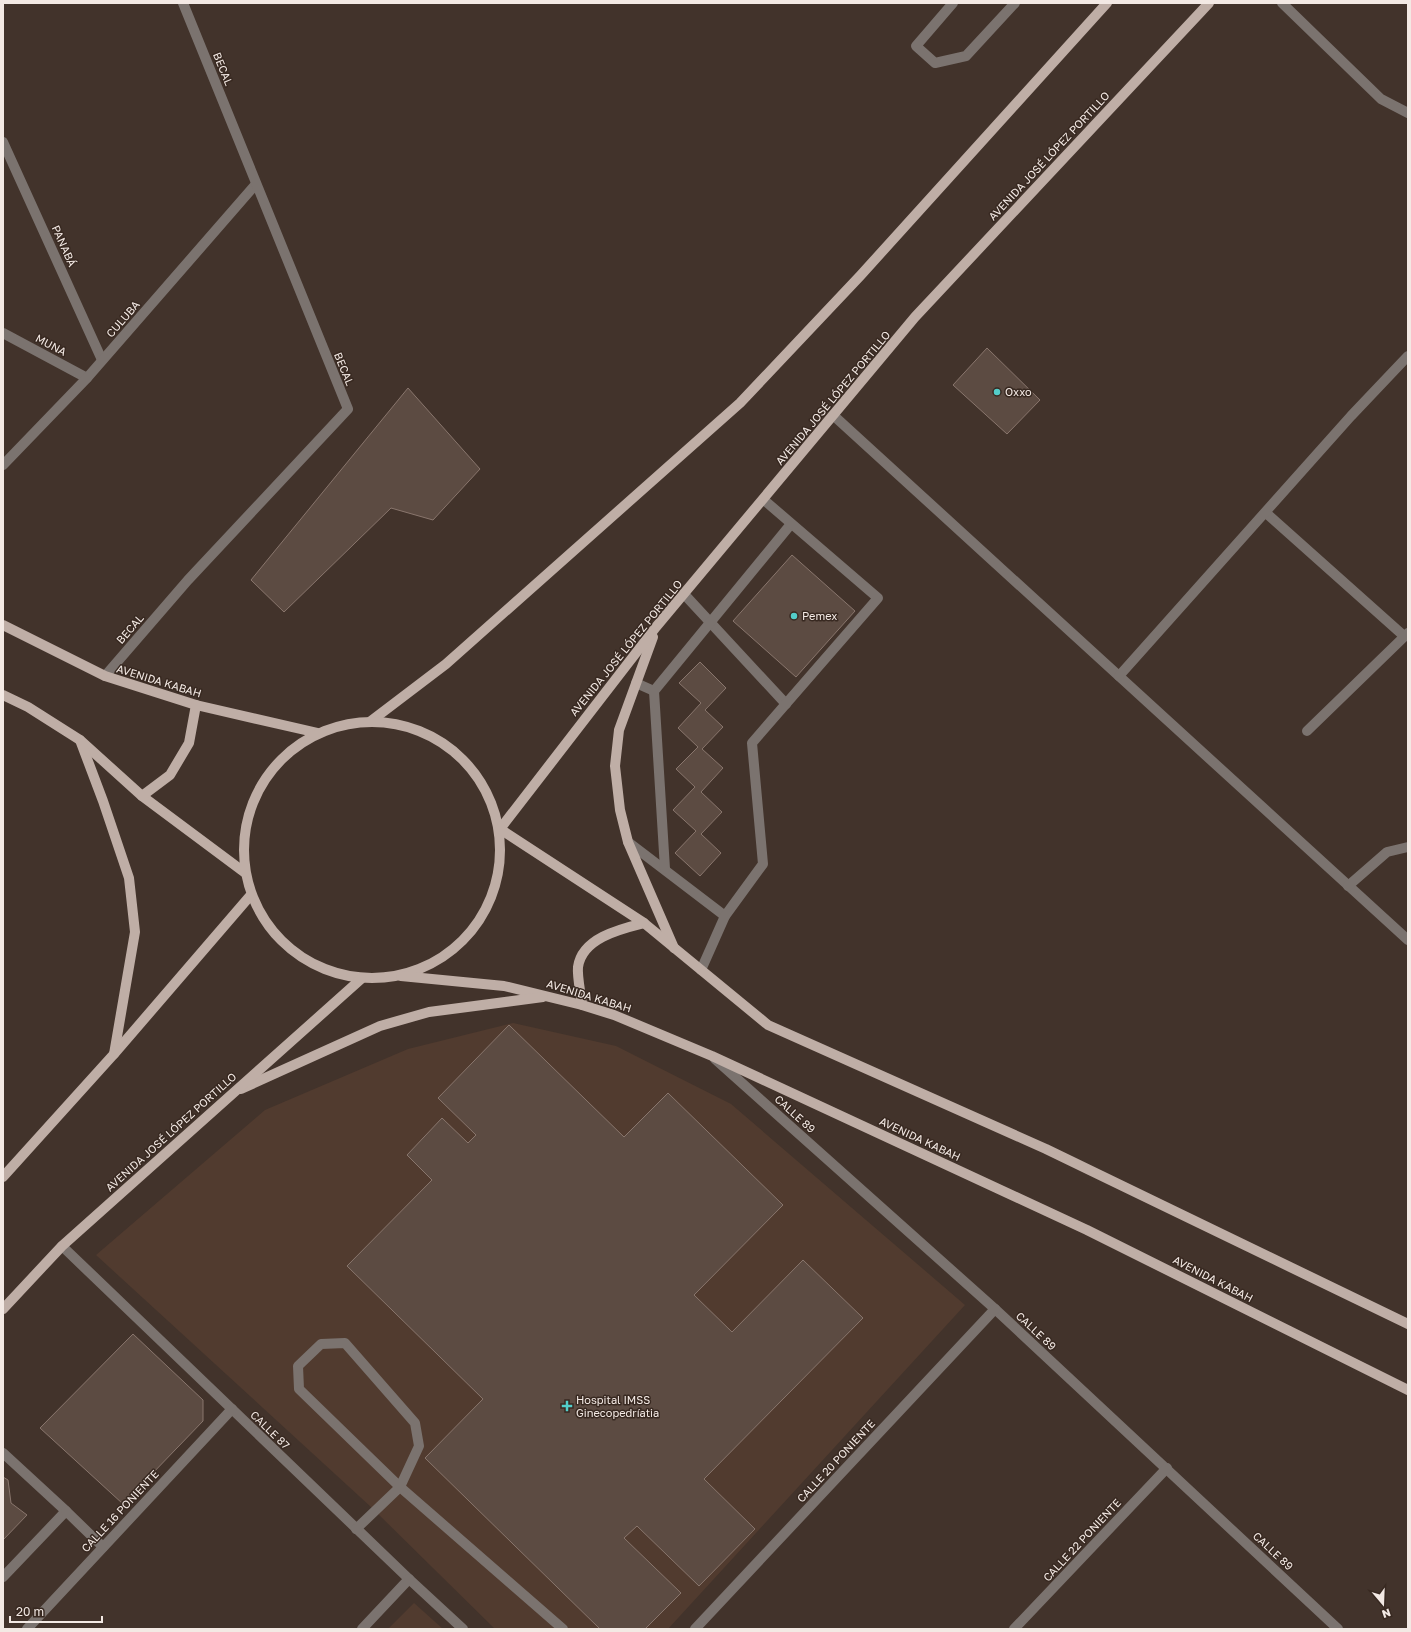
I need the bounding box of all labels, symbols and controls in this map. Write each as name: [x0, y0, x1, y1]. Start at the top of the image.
street label: BECAL: [211, 50, 236, 88]
street label: AVENIDA JOSÉ LÓPEZ PORTILLO: [986, 89, 1112, 223]
street label: PANABÁ: [50, 223, 80, 269]
street label: CULUBA: [103, 297, 142, 340]
street label: AVENIDA JOSÉ LÓPEZ PORTILLO: [773, 328, 893, 467]
street label: MUNA: [34, 331, 70, 358]
street label: BECAL: [332, 350, 357, 388]
place label: Oxxo: [1005, 385, 1032, 398]
marker: Oxxo: [992, 387, 1002, 397]
street label: AVENIDA JOSÉ LÓPEZ PORTILLO: [567, 577, 684, 718]
place label: Pemex: [802, 609, 837, 622]
street label: BECAL: [113, 611, 146, 646]
marker: Pemex: [789, 611, 799, 621]
street label: AVENIDA KABAH: [115, 661, 203, 700]
street label: AVENIDA KABAH: [545, 976, 633, 1015]
street label: AVENIDA JOSÉ LÓPEZ PORTILLO: [103, 1070, 239, 1194]
street label: CALLE 89: [772, 1092, 818, 1135]
street label: AVENIDA KABAH: [878, 1114, 963, 1163]
street label: AVENIDA KABAH: [1171, 1253, 1255, 1304]
street label: CALLE 89: [1014, 1309, 1059, 1352]
place label: Hospital IMSS Ginecopedríatia: [576, 1393, 659, 1419]
marker: Hospital IMSS Ginecopedríatia: [561, 1400, 573, 1412]
street label: CALLE 87: [248, 1408, 293, 1452]
street label: CALLE 20 PONIENTE: [794, 1416, 878, 1505]
street label: CALLE 16 PONIENTE: [78, 1467, 161, 1554]
street label: CALLE 22 PONIENTE: [1040, 1496, 1123, 1584]
street label: CALLE 89: [1251, 1529, 1296, 1572]
north arrow: [1363, 1584, 1403, 1624]
scale bar: [10, 1598, 102, 1624]
text: 20 m: [16, 1604, 44, 1619]
text: N: [1380, 1606, 1392, 1621]

